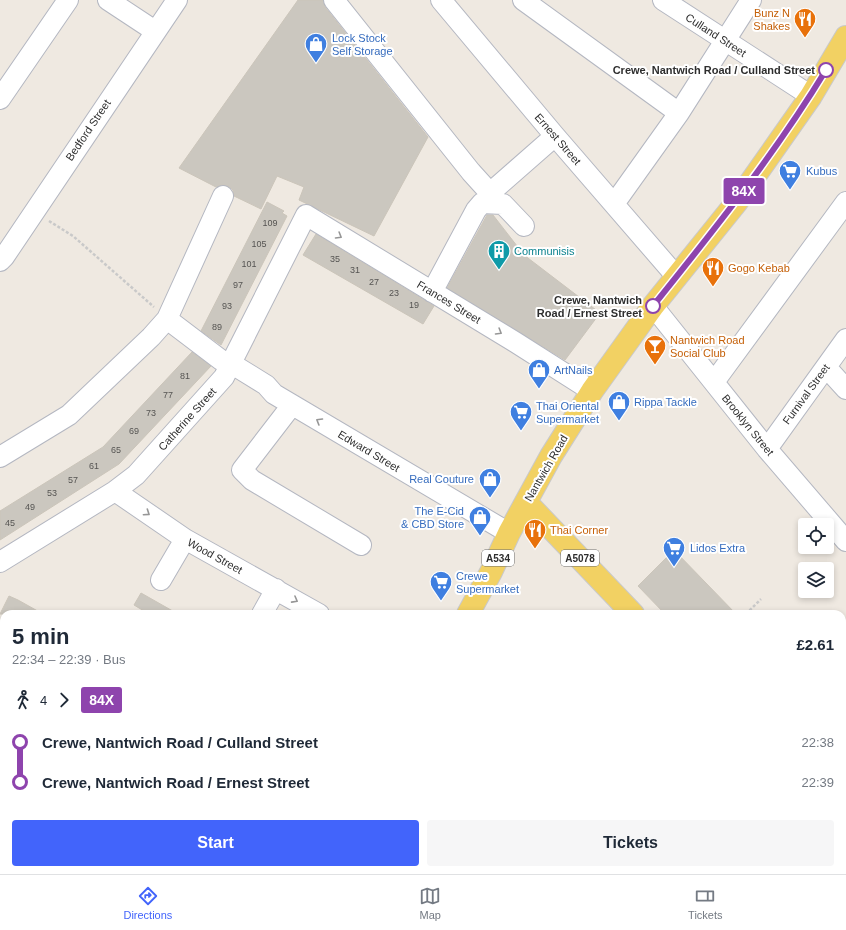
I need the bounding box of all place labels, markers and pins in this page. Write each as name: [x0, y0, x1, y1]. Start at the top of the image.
restaurant icon: Bunz N Shakes: [792, 6, 818, 39]
place label: Bunz N Shakes: [753, 7, 790, 32]
shop icon: Lock Stock Self Storage: [303, 31, 329, 64]
place label: Lock Stock Self Storage: [332, 32, 393, 57]
marker: Crewe, Nantwich Road / Culland Street: [818, 62, 834, 78]
place label: Crewe, Nantwich Road / Culland Street: [613, 64, 815, 76]
supermarket icon: Kubus: [777, 158, 803, 191]
place label: Kubus: [806, 165, 838, 177]
building icon: Communisis: [486, 238, 512, 271]
place label: Communisis: [514, 245, 575, 257]
restaurant icon: Gogo Kebab: [700, 255, 726, 288]
place label: Gogo Kebab: [728, 262, 790, 274]
place label: Crewe, Nantwich Road / Ernest Street: [537, 294, 642, 319]
marker: Crewe, Nantwich Road / Ernest Street: [645, 298, 661, 314]
bar icon: Nantwich Road Social Club: [642, 333, 668, 366]
place label: Nantwich Road Social Club: [670, 334, 745, 359]
shop icon: ArtNails: [526, 357, 552, 390]
place label: ArtNails: [554, 364, 593, 376]
shop icon: Rippa Tackle: [606, 389, 632, 422]
place label: Rippa Tackle: [634, 396, 697, 408]
supermarket icon: Thai Oriental Supermarket: [508, 399, 534, 432]
place label: Thai Oriental Supermarket: [536, 400, 599, 425]
shop icon: Real Couture: [477, 466, 503, 499]
place label: Real Couture: [409, 473, 474, 485]
shop icon: The E-Cid & CBD Store: [467, 504, 493, 537]
place label: The E-Cid & CBD Store: [401, 505, 464, 530]
restaurant icon: Thai Corner: [522, 517, 548, 550]
place label: Thai Corner: [550, 524, 608, 536]
supermarket icon: Lidos Extra: [661, 535, 687, 568]
place label: Lidos Extra: [690, 542, 746, 554]
supermarket icon: Crewe Supermarket: [428, 569, 454, 602]
place label: Crewe Supermarket: [456, 570, 519, 595]

